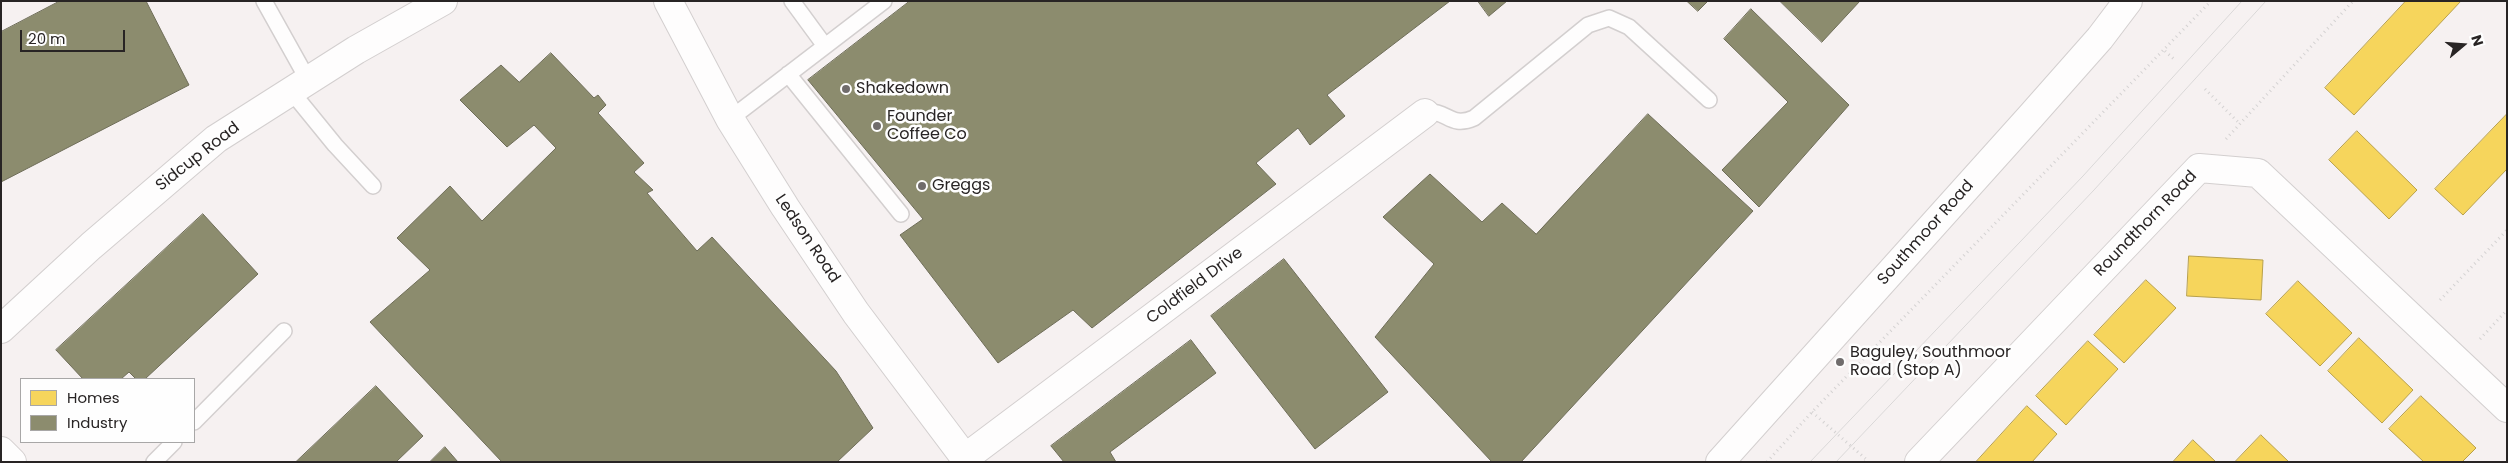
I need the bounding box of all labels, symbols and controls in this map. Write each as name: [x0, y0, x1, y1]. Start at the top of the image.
scale bar: [22, 20, 128, 52]
north arrow: [2438, 20, 2488, 70]
text: 20 m: [28, 28, 66, 49]
text: N: [2466, 32, 2488, 48]
place label: Shakedown: [856, 79, 949, 99]
marker: Shakedown: [840, 83, 852, 95]
place label: Founder Coffee Co: [887, 107, 967, 145]
street label: Sidcup Road: [152, 118, 244, 196]
marker: Founder Coffee Co: [871, 120, 883, 132]
street label: Roundthorn Road: [2091, 167, 2201, 281]
place label: Greggs: [932, 176, 990, 196]
street label: Southmoor Road: [1874, 177, 1978, 289]
marker: Greggs: [916, 180, 928, 192]
street label: Ledson Road: [770, 191, 844, 287]
street label: Coldfield Drive: [1143, 244, 1247, 328]
place label: Baguley, Southmoor Road (Stop A): [1850, 343, 2011, 381]
marker: Baguley, Southmoor Road (Stop A): [1834, 356, 1846, 368]
legend: [20, 378, 195, 443]
text: Homes: [67, 387, 120, 408]
text: Industry: [67, 412, 127, 433]

